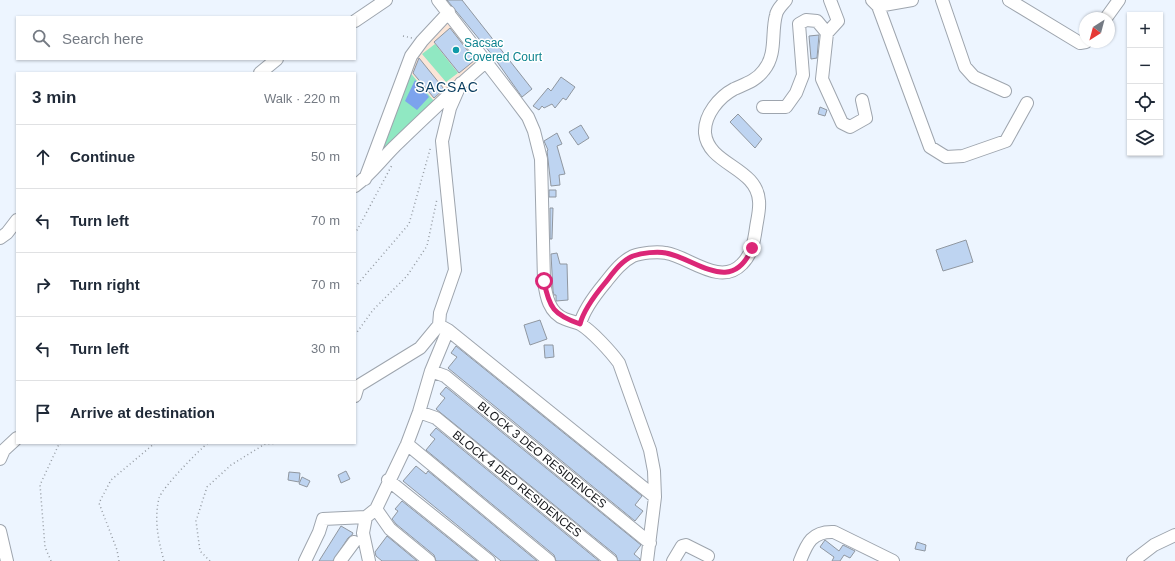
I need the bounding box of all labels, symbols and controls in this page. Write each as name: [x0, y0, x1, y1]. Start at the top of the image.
north arrow: [1079, 12, 1115, 48]
map controls: [1127, 12, 1163, 156]
button: +: [1127, 12, 1163, 48]
search box: [16, 16, 356, 60]
icon: search: [30, 27, 52, 49]
text: Search here: [62, 30, 144, 47]
place label: Sacsac Covered Court: [464, 36, 543, 64]
marker: Sacsac Covered Court: [451, 45, 461, 55]
button: −: [1127, 48, 1163, 84]
district label: SACSAC: [415, 79, 479, 95]
button: locate: [1127, 84, 1163, 120]
text: 3 min: [32, 88, 76, 107]
text: Walk · 220 m: [264, 91, 340, 106]
button: layers: [1127, 120, 1163, 156]
icon: ahead: [32, 146, 54, 168]
text: Continue: [70, 148, 135, 165]
text: 50 m: [311, 149, 340, 164]
icon: left: [32, 210, 54, 232]
text: Turn left: [70, 212, 129, 229]
text: 70 m: [311, 213, 340, 228]
route end: [743, 239, 761, 257]
route start: [535, 272, 553, 290]
icon: right: [32, 274, 54, 296]
text: Turn right: [70, 276, 140, 293]
text: 70 m: [311, 277, 340, 292]
icon: left: [32, 338, 54, 360]
text: Turn left: [70, 340, 129, 357]
text: 30 m: [311, 341, 340, 356]
street label: BLOCK 3 DEO RESIDENCES: [475, 399, 609, 511]
icon: arrive: [32, 402, 54, 424]
text: Arrive at destination: [70, 404, 215, 421]
street label: BLOCK 4 DEO RESIDENCES: [450, 428, 584, 540]

